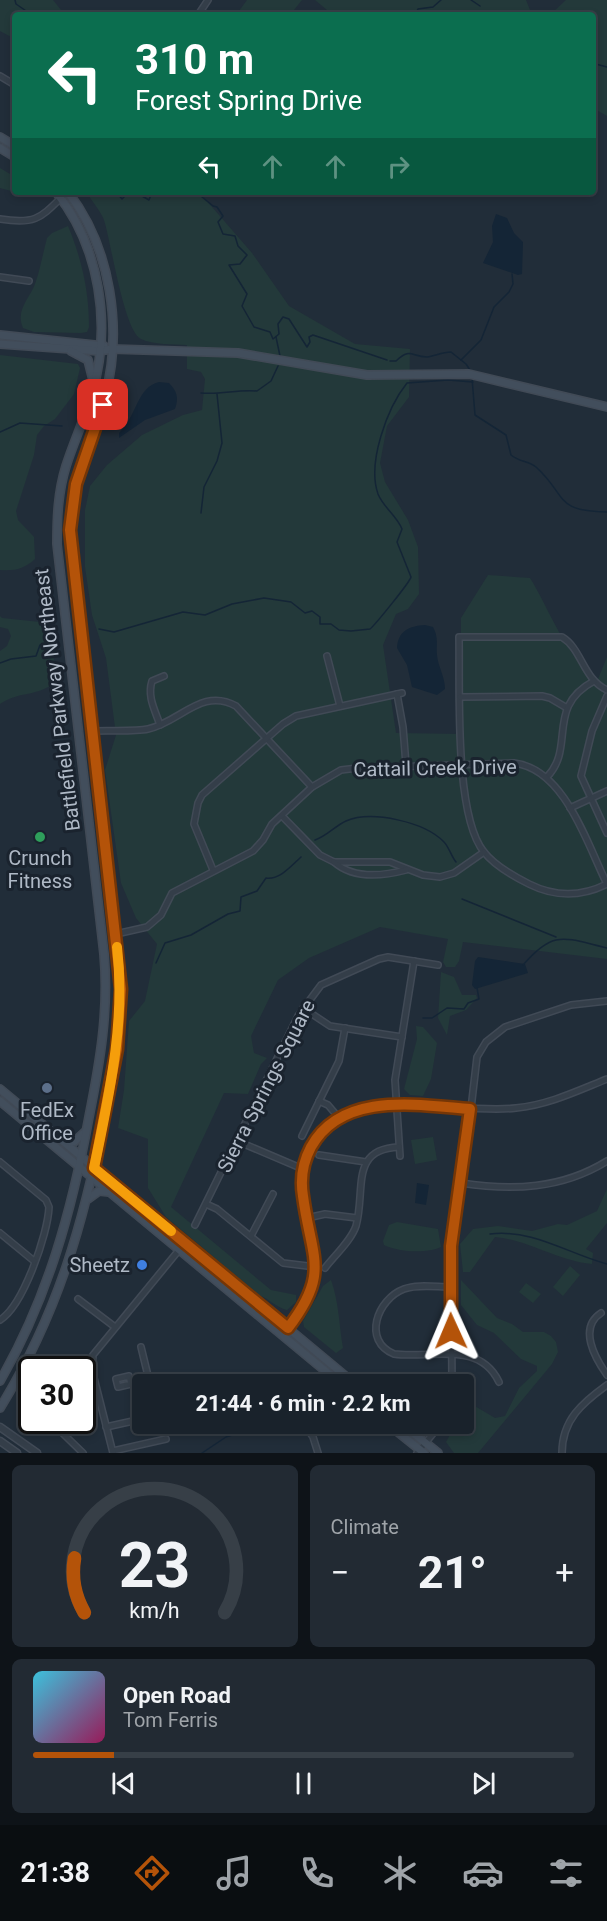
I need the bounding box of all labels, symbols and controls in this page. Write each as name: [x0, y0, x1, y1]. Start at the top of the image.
text: 310 m: [135, 35, 254, 84]
icon: left: [36, 36, 114, 114]
text: Forest Spring Drive: [135, 85, 362, 117]
icon: left: [193, 150, 226, 183]
icon: ahead: [256, 150, 289, 183]
icon: ahead: [319, 150, 352, 183]
icon: right: [382, 150, 415, 183]
pin: [77, 379, 128, 430]
icon: arrive: [86, 388, 119, 421]
street label: Battlefield Parkway Northeast: [29, 568, 85, 832]
street label: Cattail Creek Drive: [353, 755, 517, 781]
marker: Crunch Fitness: [33, 830, 47, 844]
place label: Crunch Fitness: [8, 846, 72, 893]
street label: Sierra Springs Square: [212, 995, 320, 1177]
marker: FedEx Office: [40, 1081, 54, 1095]
place label: FedEx Office: [20, 1098, 74, 1145]
place label: Sheetz: [69, 1253, 130, 1277]
marker: Sheetz: [135, 1258, 149, 1272]
position arrow: [419, 1299, 483, 1363]
speed limit sign: 30: [18, 1356, 96, 1434]
text: 21:44 · 6 min · 2.2 km: [195, 1391, 411, 1416]
text: Climate: [331, 1515, 399, 1539]
text: 23: [119, 1529, 191, 1602]
text: 21°: [418, 1546, 487, 1599]
text: −: [331, 1553, 349, 1592]
text: +: [555, 1553, 574, 1592]
text: km/h: [130, 1598, 180, 1623]
text: Open Road: [123, 1683, 231, 1708]
text: Tom Ferris: [123, 1708, 218, 1732]
icon: previous: [107, 1767, 140, 1800]
icon: pause: [287, 1767, 320, 1800]
icon: next: [467, 1767, 500, 1800]
icon: directions: [131, 1852, 173, 1894]
icon: music: [213, 1852, 255, 1894]
icon: phone: [296, 1852, 338, 1894]
icon: climate: [379, 1852, 421, 1894]
icon: car: [462, 1852, 504, 1894]
icon: filters: [545, 1852, 587, 1894]
text: 21:38: [20, 1857, 90, 1889]

